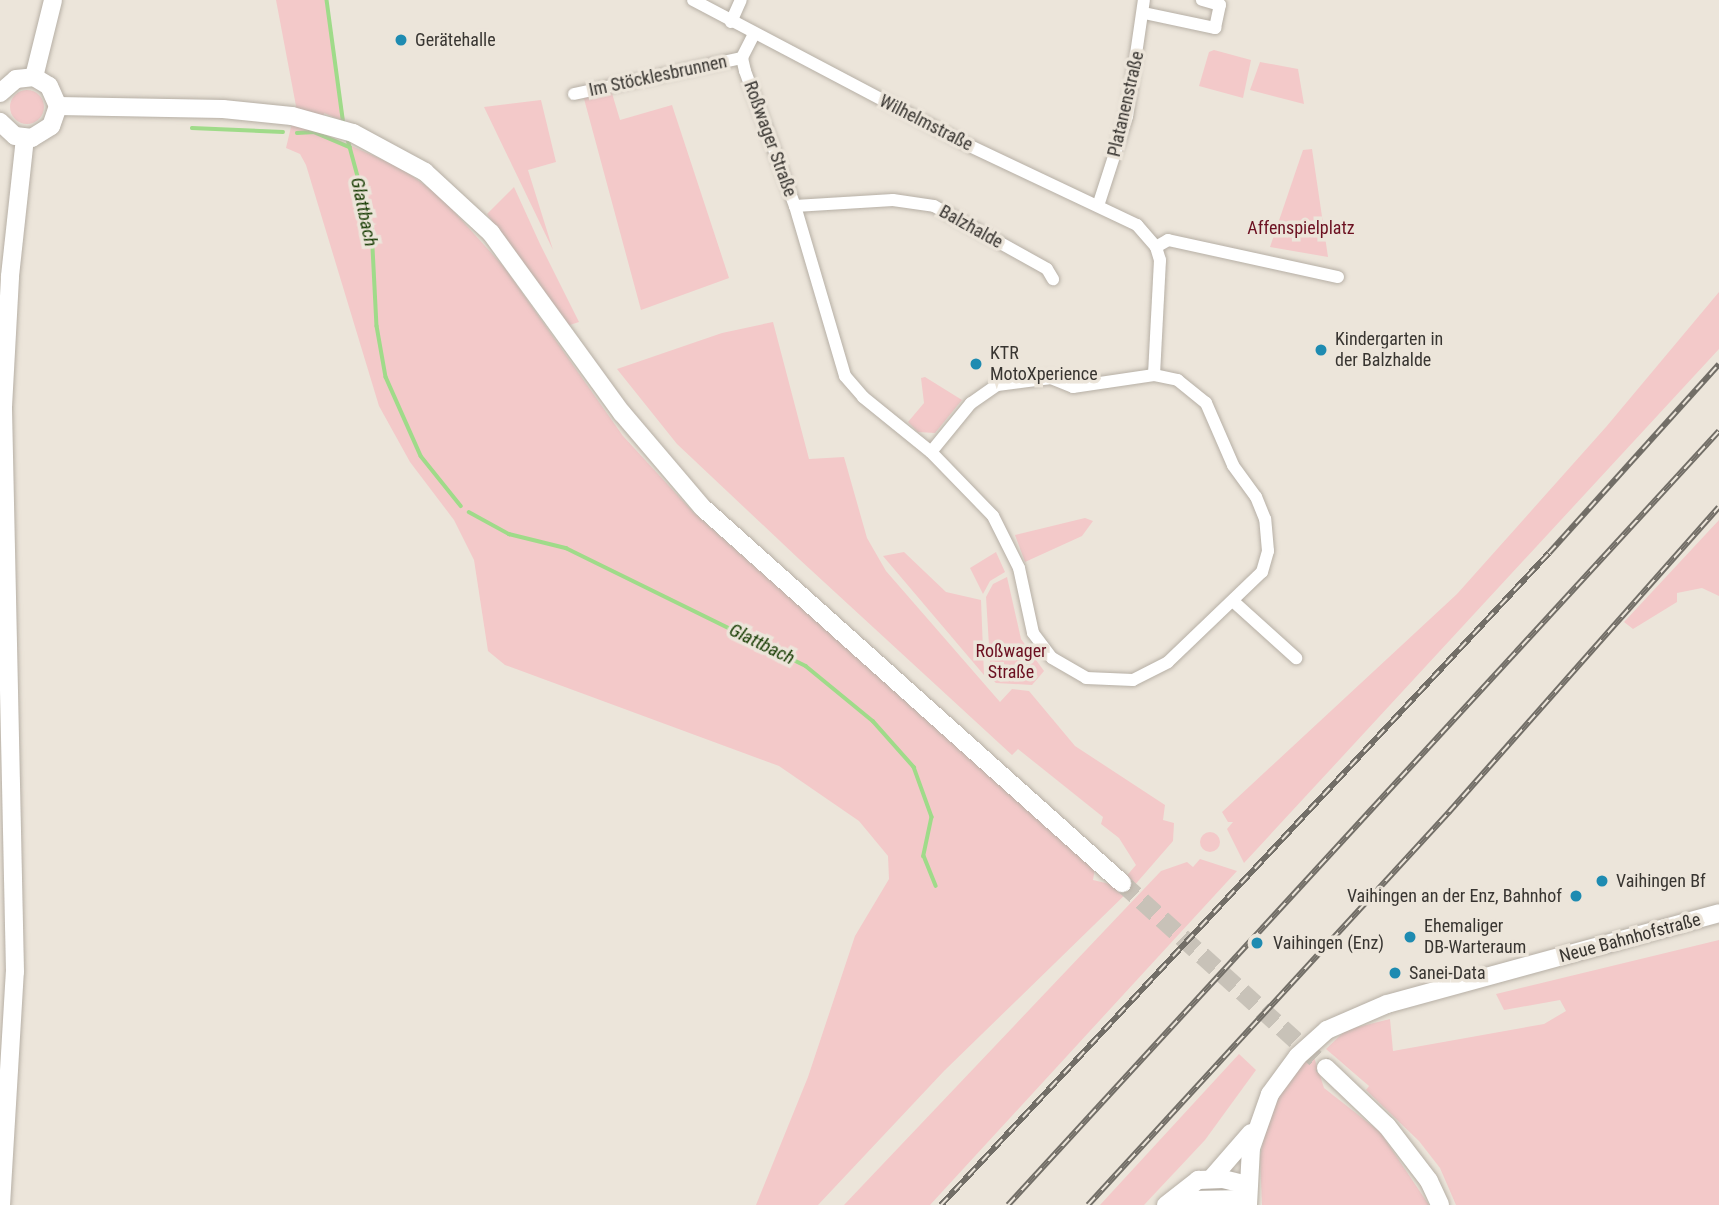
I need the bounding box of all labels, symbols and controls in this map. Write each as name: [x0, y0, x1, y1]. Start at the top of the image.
place label: Gerätehalle: [415, 29, 496, 51]
marker: Gerätehalle: [393, 32, 409, 48]
street label: Platanenstraße: [1103, 49, 1149, 159]
street label: Im Stöcklesbrunnen: [587, 51, 729, 101]
street label: Roßwager Straße: [739, 78, 801, 200]
street label: Wilhelmstraße: [876, 90, 976, 156]
water label: Glattbach: [346, 175, 382, 249]
street label: Balzhalde: [935, 201, 1007, 253]
park label: Affenspielplatz: [1247, 217, 1355, 239]
place label: Kindergarten in der Balzhalde: [1335, 329, 1443, 372]
marker: Kindergarten in der Balzhalde: [1313, 342, 1329, 358]
place label: KTR MotoXperience: [990, 343, 1098, 386]
marker: KTR MotoXperience: [968, 356, 984, 372]
water label: Glattbach: [725, 618, 799, 670]
park label: Roßwager Straße: [975, 641, 1047, 684]
place label: Vaihingen Bf: [1616, 870, 1706, 892]
marker: Vaihingen Bf: [1594, 873, 1610, 889]
place label: Vaihingen an der Enz, Bahnhof: [1347, 885, 1562, 907]
marker: Vaihingen an der Enz, Bahnhof: [1568, 888, 1584, 904]
street label: Neue Bahnhofstraße: [1557, 909, 1703, 967]
place label: Ehemaliger DB-Warteraum: [1424, 916, 1526, 958]
marker: Ehemaliger DB-Warteraum: [1402, 929, 1418, 945]
place label: Vaihingen (Enz): [1273, 932, 1384, 954]
marker: Vaihingen (Enz): [1247, 933, 1267, 953]
place label: Sanei-Data: [1409, 962, 1486, 984]
marker: Sanei-Data: [1387, 965, 1403, 981]

